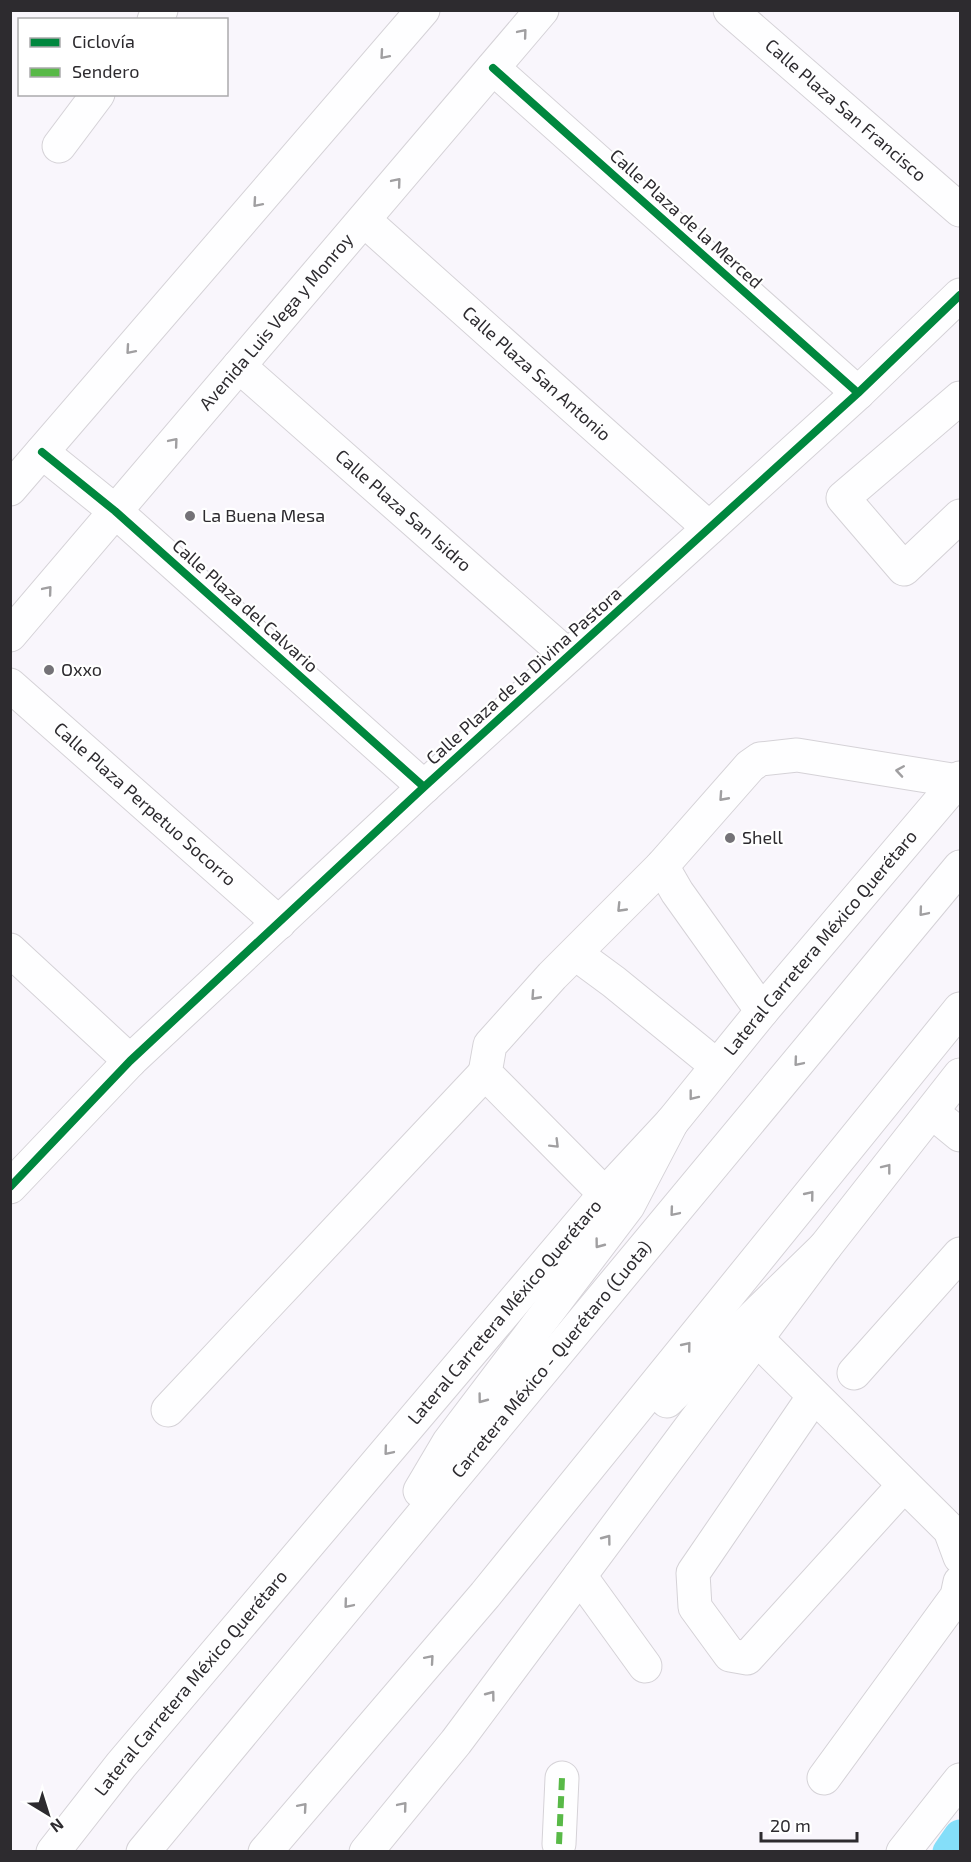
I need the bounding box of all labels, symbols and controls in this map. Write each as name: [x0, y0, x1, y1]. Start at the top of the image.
legend: [18, 18, 228, 96]
one-way arrow: [516, 29, 527, 40]
text: Ciclovía: [72, 30, 135, 52]
street label: Calle Plaza San Francisco: [761, 34, 931, 186]
one-way arrow: [380, 48, 391, 59]
text: Sendero: [72, 60, 139, 82]
street label: Calle Plaza de la Merced: [606, 144, 768, 293]
one-way arrow: [389, 178, 400, 189]
one-way arrow: [253, 196, 264, 206]
street label: Avenida Luis Vega y Monroy: [194, 228, 357, 414]
street label: Calle Plaza San Antonio: [458, 301, 616, 445]
one-way arrow: [126, 343, 137, 354]
one-way arrow: [167, 438, 178, 449]
street label: Calle Plaza San Isidro: [331, 444, 476, 576]
place label: La Buena Mesa: [202, 504, 325, 526]
marker: La Buena Mesa: [183, 509, 197, 523]
street label: Calle Plaza del Calvario: [168, 534, 323, 677]
street label: Calle Plaza de la Divina Pastora: [421, 582, 626, 769]
one-way arrow: [41, 586, 52, 597]
place label: Oxxo: [61, 658, 102, 680]
marker: Oxxo: [42, 663, 56, 677]
street label: Calle Plaza Perpetuo Socorro: [50, 717, 241, 890]
one-way arrow: [896, 766, 905, 778]
one-way arrow: [719, 790, 730, 800]
street label: Lateral Carretera México Querétaro: [718, 825, 921, 1060]
place label: Shell: [742, 826, 784, 848]
marker: Shell: [723, 831, 737, 845]
one-way arrow: [617, 900, 628, 911]
one-way arrow: [919, 905, 930, 916]
one-way arrow: [531, 989, 542, 999]
one-way arrow: [795, 1055, 806, 1066]
one-way arrow: [690, 1089, 701, 1100]
one-way arrow: [548, 1137, 558, 1148]
one-way arrow: [880, 1164, 891, 1175]
one-way arrow: [803, 1190, 814, 1201]
street label: Lateral Carretera México Querétaro: [402, 1194, 606, 1429]
one-way arrow: [670, 1205, 681, 1216]
street label: Carretera México - Querétaro (Cuota): [446, 1236, 656, 1482]
one-way arrow: [596, 1237, 607, 1248]
one-way arrow: [680, 1342, 691, 1353]
one-way arrow: [478, 1393, 489, 1404]
one-way arrow: [384, 1444, 395, 1455]
one-way arrow: [600, 1534, 611, 1545]
street label: Lateral Carretera México Querétaro: [89, 1565, 291, 1800]
one-way arrow: [344, 1597, 355, 1608]
one-way arrow: [423, 1655, 434, 1666]
one-way arrow: [484, 1691, 495, 1702]
north arrow: [18, 1784, 78, 1844]
one-way arrow: [396, 1802, 407, 1813]
one-way arrow: [296, 1803, 307, 1814]
scale bar: [761, 1805, 857, 1843]
text: 20 m: [770, 1814, 811, 1836]
text: N: [47, 1815, 68, 1837]

